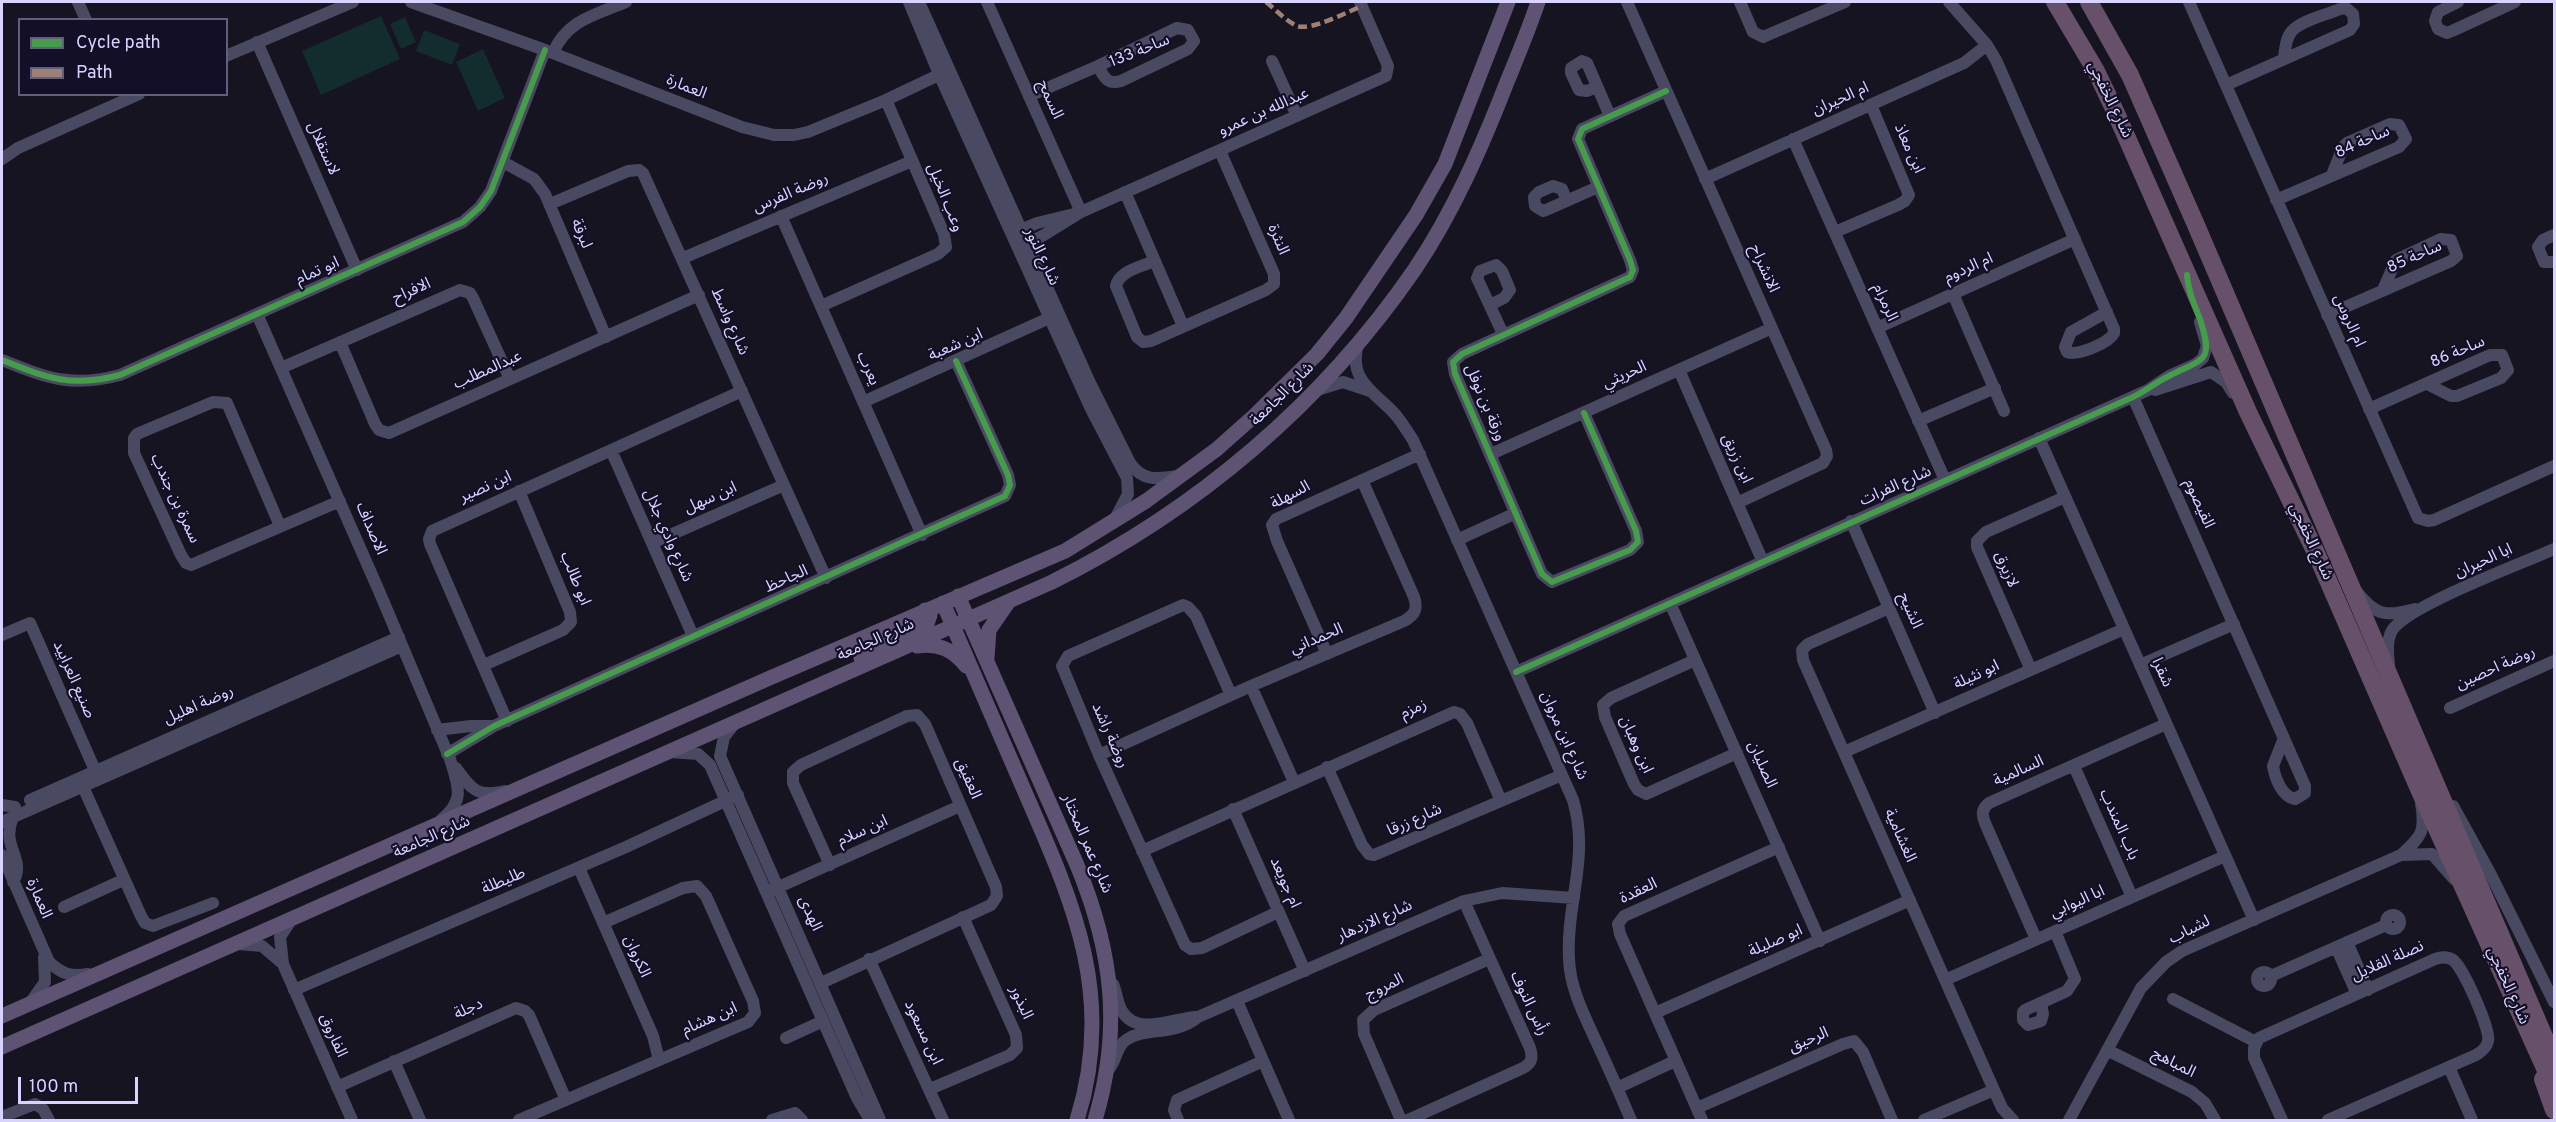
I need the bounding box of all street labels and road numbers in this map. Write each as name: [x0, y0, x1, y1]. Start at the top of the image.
street label: ساحة 133: [1107, 31, 1173, 73]
street label: شارع الخفجي: [2082, 58, 2136, 142]
street label: العمارة: [663, 71, 709, 105]
street label: السمح: [1032, 77, 1066, 123]
street label: ام الحيران: [1810, 79, 1872, 121]
street label: عبدالله بن عمرو: [1216, 85, 1312, 141]
street label: لاستقلال: [302, 119, 342, 179]
street label: ابن معاذ: [1889, 121, 1927, 177]
street label: ساحة 84: [2333, 122, 2393, 164]
street label: وعب الخيل: [922, 161, 966, 235]
street label: روضة الفرس: [750, 170, 832, 218]
street label: لبرقة: [565, 216, 595, 252]
street label: النثرة: [1262, 222, 1292, 258]
street label: شارع النور: [1019, 225, 1063, 289]
street label: ساحة 85: [2385, 237, 2445, 279]
street label: الانشراح: [1744, 242, 1782, 296]
street label: ام الردوم: [1941, 250, 1997, 288]
street label: ابو تمام: [293, 254, 343, 290]
street label: الافراح: [390, 275, 434, 309]
street label: الرمرام: [1867, 281, 1901, 325]
street label: شارع واسط: [706, 285, 752, 359]
street label: ام الروس: [2328, 291, 2368, 351]
street label: ابن شعبة: [926, 325, 986, 367]
street label: ساحة 86: [2428, 333, 2488, 373]
street label: عبدالمطلب: [451, 347, 525, 395]
street label: يعرب: [851, 349, 883, 389]
street label: الحريثي: [1600, 358, 1650, 394]
street label: شارع الجامعة: [1247, 359, 1319, 431]
street label: ورقة بن نوفل: [1459, 362, 1509, 444]
street label: ابن زريق: [1717, 431, 1755, 487]
street label: سمرة بن جندب: [145, 451, 203, 547]
street label: شارع الفرات: [1857, 463, 1935, 511]
street label: ابن نصير: [457, 468, 515, 508]
street label: القيصوم: [2179, 476, 2217, 532]
street label: السهلة: [1268, 478, 1314, 514]
street label: ابن سهل: [682, 479, 740, 519]
street label: شارع وادي جلال: [638, 487, 696, 585]
street label: الاصداف: [350, 500, 390, 558]
street label: شارع الخفجي: [2284, 500, 2336, 584]
street label: ابا الحيران: [2452, 541, 2516, 583]
street label: ابو طالب: [555, 549, 593, 609]
street label: لازيرق: [1989, 549, 2021, 591]
street label: الجاحظ: [762, 562, 812, 598]
street label: الشيح: [1893, 590, 1925, 632]
street label: شارع الجامعة: [835, 615, 917, 667]
street label: الحمداني: [1288, 620, 1346, 660]
street label: صنيع العرابيد: [47, 638, 99, 722]
street label: روضة احصين: [2453, 643, 2539, 695]
street label: شقرا: [2146, 655, 2176, 691]
street label: ابو نثيلة: [1951, 657, 2003, 695]
street label: روضة اهليل: [161, 682, 237, 730]
street label: شارع ابن مروان: [1535, 689, 1591, 783]
street label: زمزم: [1398, 696, 1430, 724]
street label: روضة راشد: [1086, 700, 1132, 772]
street label: ابن وهبان: [1614, 713, 1656, 777]
street label: الصليان: [1742, 738, 1780, 792]
street label: السالمية: [1991, 752, 2047, 792]
street label: العقيق: [950, 755, 984, 803]
street label: باب المندب: [2094, 787, 2142, 863]
street label: شارع عمر المختار: [1056, 791, 1116, 897]
street label: شارع زرقا: [1385, 800, 1445, 842]
street label: الغشامية: [1879, 806, 1919, 866]
street label: شارع الجامعة: [391, 812, 473, 864]
street label: ابن سلام: [835, 812, 891, 852]
street label: ام جويعد: [1264, 854, 1304, 912]
street label: طليطلة: [479, 864, 529, 900]
street label: العقدة: [1617, 875, 1661, 909]
street label: العمارة: [21, 876, 55, 922]
street label: ابا اليوابي: [2048, 882, 2108, 924]
street label: الهدى: [793, 893, 825, 935]
street label: شارع الازدهار: [1334, 897, 1416, 947]
street label: لشباب: [2166, 913, 2214, 949]
street label: ابو صليلة: [1746, 922, 1806, 962]
street label: الكروان: [618, 933, 654, 981]
street label: نصلة القلايل: [2349, 937, 2427, 987]
street label: شارع الخفجي: [2481, 944, 2533, 1028]
street label: رأس النوف: [1505, 969, 1551, 1039]
street label: المروج: [1362, 970, 1408, 1006]
street label: البذور: [1004, 983, 1036, 1023]
street label: دجلة: [452, 995, 486, 1025]
street label: ابن مسعود: [899, 998, 945, 1068]
street label: ابن هشام: [679, 999, 741, 1041]
street label: الفاروق: [314, 1011, 350, 1061]
street label: الرحيق: [1786, 1024, 1832, 1058]
street label: المباهج: [2148, 1045, 2198, 1083]

